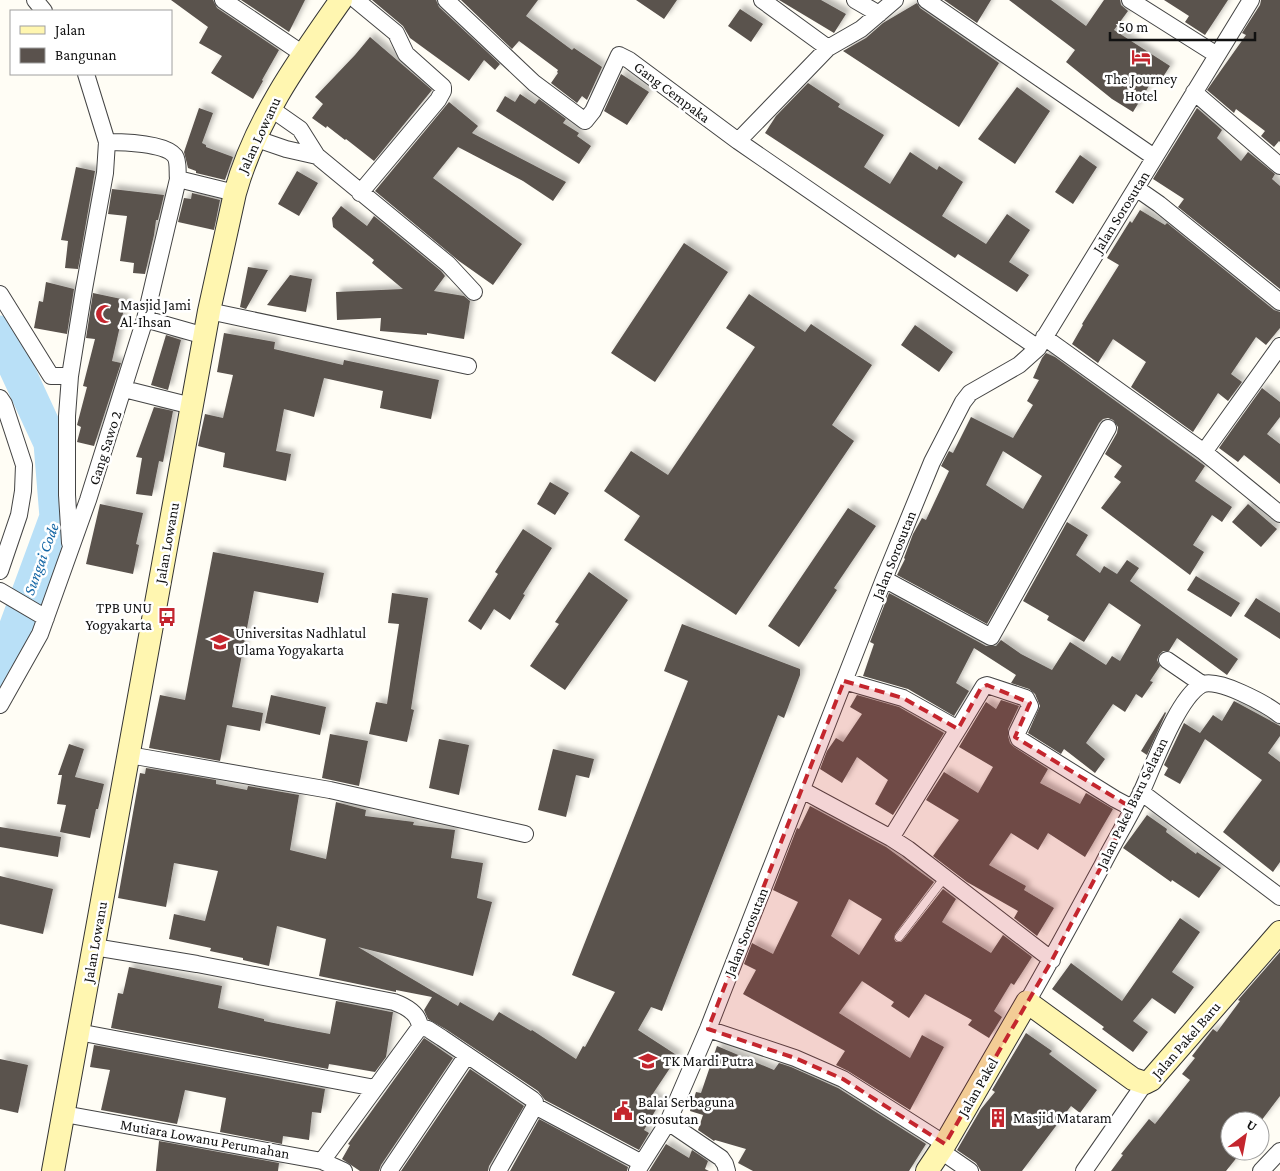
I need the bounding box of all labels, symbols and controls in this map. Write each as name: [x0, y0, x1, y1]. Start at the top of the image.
legend: [10, 10, 172, 75]
scale bar: [1110, 10, 1255, 42]
text: 50 m: [1118, 19, 1148, 35]
text: Jalan: [53, 22, 85, 39]
hotel icon: The Journey Hotel: [1130, 46, 1152, 68]
text: Bangunan: [55, 47, 116, 64]
street label: Gang Cempaka: [630, 58, 713, 127]
place label: The Journey Hotel: [1105, 71, 1177, 104]
street label: Jalan Lowanu: [234, 94, 284, 178]
street label: Jalan Sorosutan: [1088, 168, 1153, 258]
place label: Masjid Jami Al-Ihsan: [120, 297, 191, 330]
mosque icon: Masjid Jami Al-Ihsan: [94, 303, 116, 325]
street label: Gang Sawo 2: [86, 409, 125, 487]
street label: Jalan Lowanu: [152, 501, 183, 587]
street label: Jalan Sorosutan: [868, 509, 920, 604]
water label: Sungai Code: [20, 521, 63, 598]
place label: TPB UNU Yogyakarta: [85, 600, 152, 634]
bus stop icon: TPB UNU Yogyakarta: [156, 606, 178, 628]
place label: Universitas Nadhlatul Ulama Yogyakarta: [235, 625, 366, 659]
school or university icon: Universitas Nadhlatul Ulama Yogyakarta: [209, 631, 231, 653]
street label: Jalan Pakel Baru Selatan: [1092, 735, 1172, 873]
street label: Jalan Sorosutan: [720, 886, 772, 981]
street label: Jalan Lowanu: [80, 900, 111, 986]
street label: Jalan Pakel Baru: [1147, 998, 1224, 1084]
school or university icon: TK Mardi Putra: [637, 1050, 659, 1072]
place label: TK Mardi Putra: [663, 1053, 754, 1069]
street label: Jalan Pakel: [954, 1055, 1002, 1121]
place label: Balai Serbaguna Sorosutan: [638, 1094, 735, 1127]
public building icon: Balai Serbaguna Sorosutan: [612, 1100, 634, 1122]
building icon: Masjid Mataram: [987, 1107, 1009, 1129]
place label: Masjid Mataram: [1013, 1110, 1112, 1127]
north arrow: [1220, 1111, 1270, 1161]
street label: Mutiara Lowanu Perumahan: [119, 1116, 291, 1162]
text: U: [1244, 1116, 1261, 1135]

